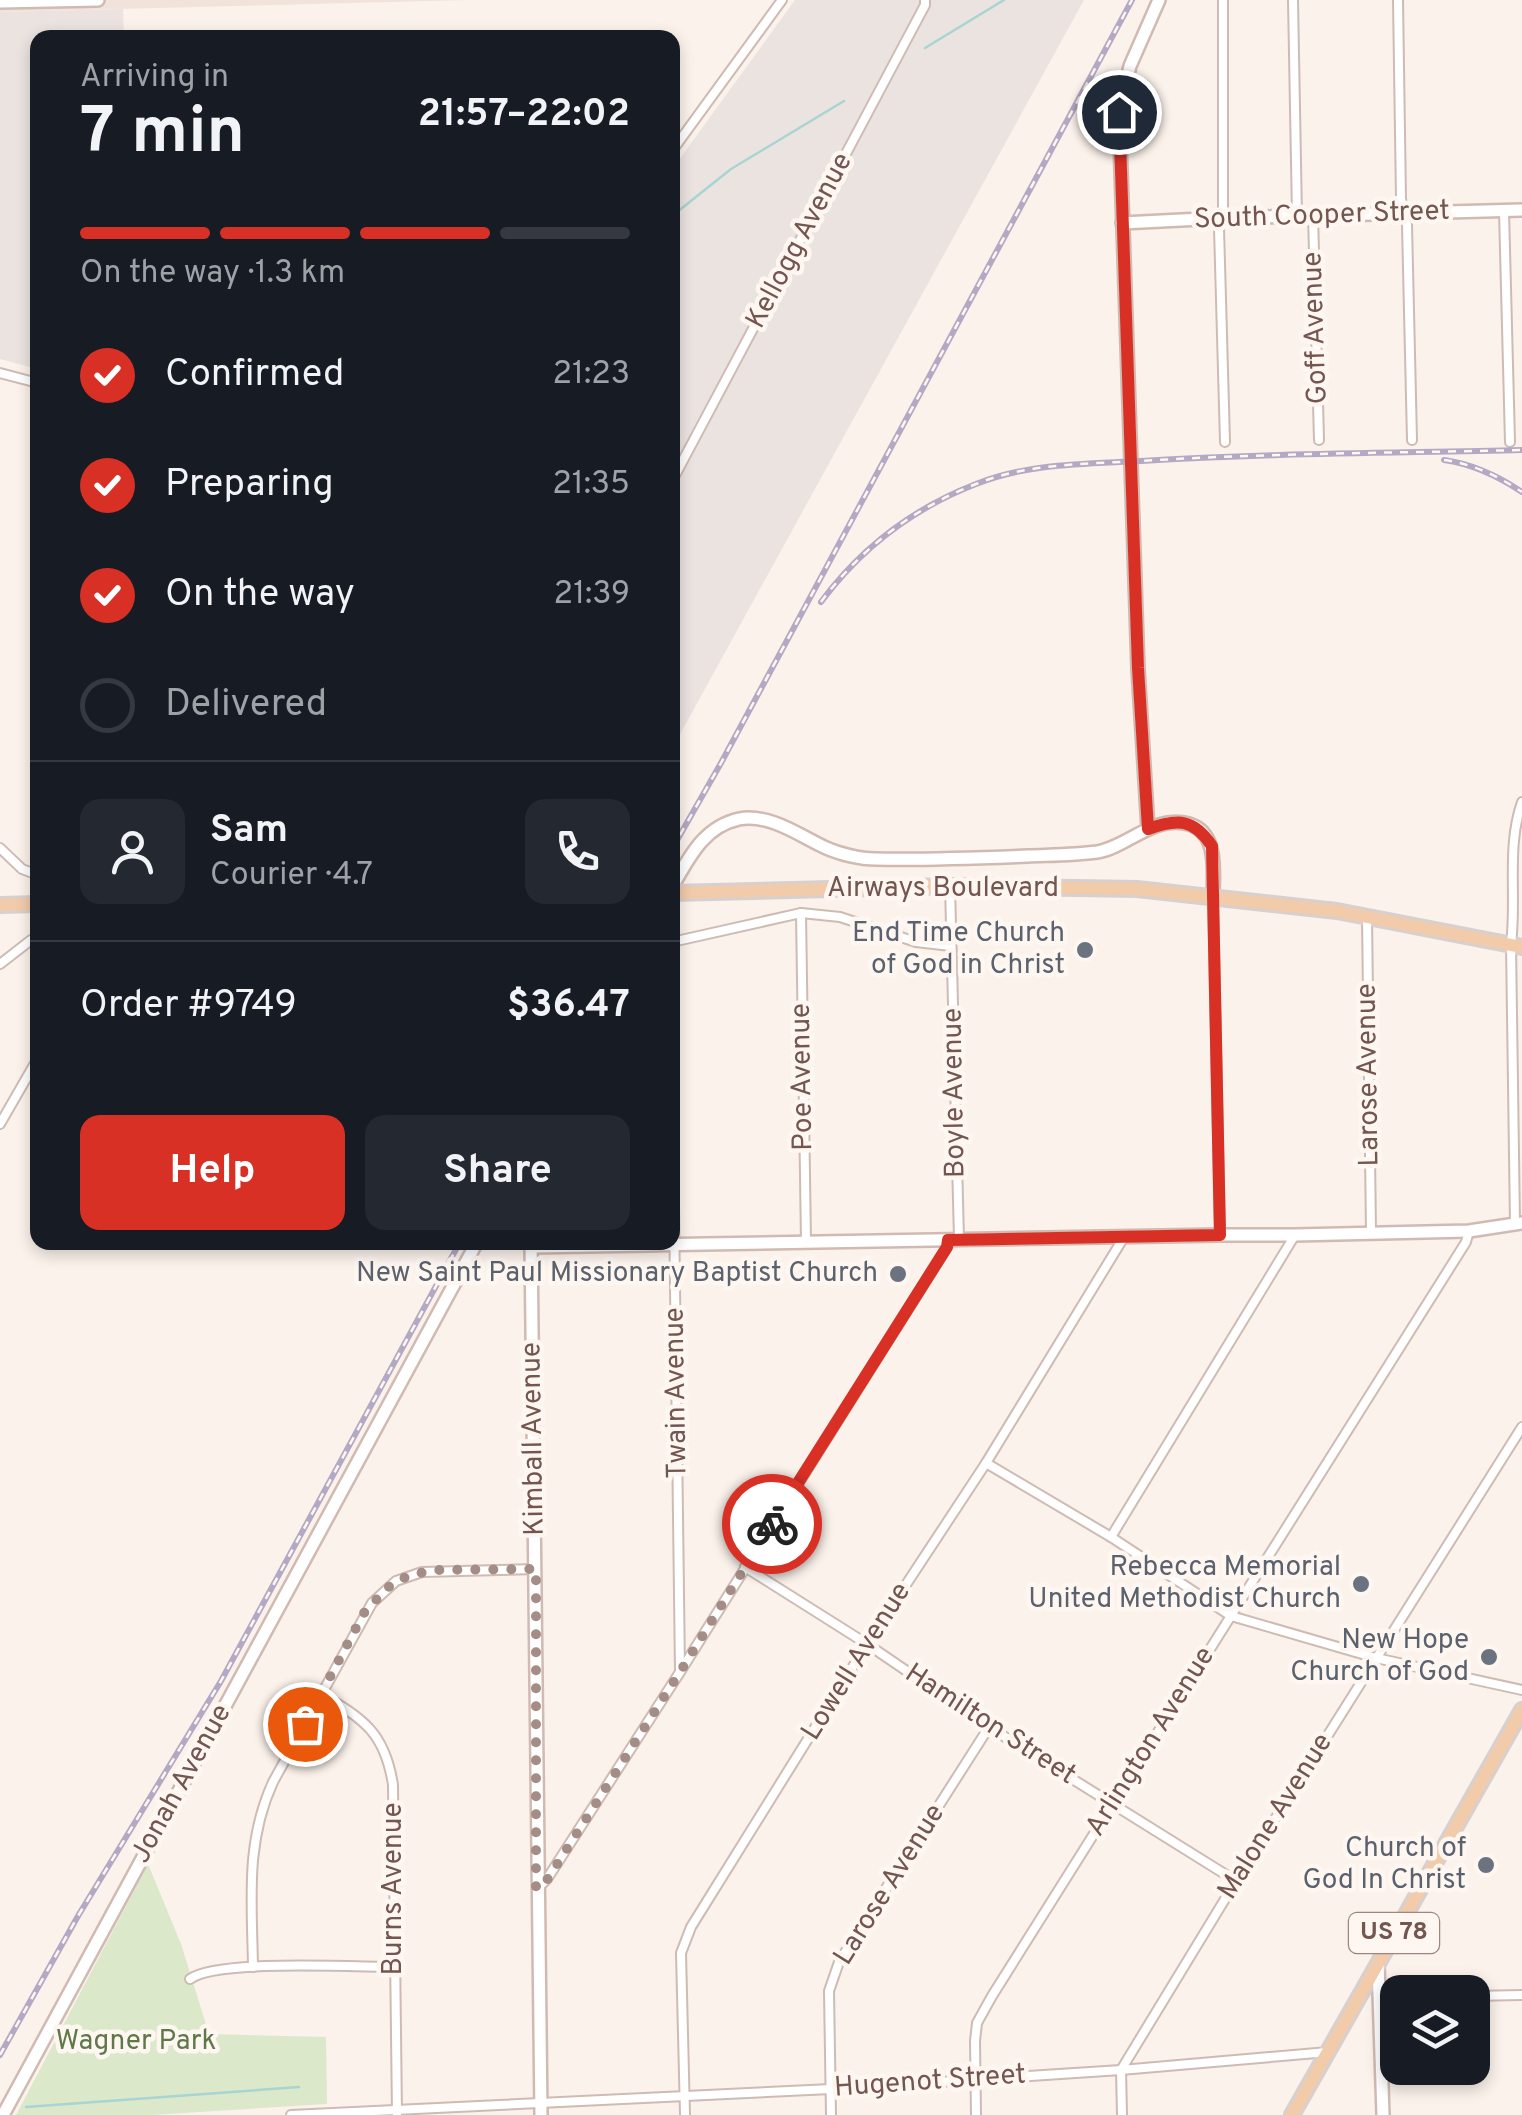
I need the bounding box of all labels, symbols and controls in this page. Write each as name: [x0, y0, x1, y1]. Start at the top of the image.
text: Arriving in: [80, 58, 229, 98]
pin: [1077, 70, 1162, 155]
icon: home: [1092, 85, 1147, 140]
text: 21:57–22:02: [418, 91, 630, 140]
text: 7 min: [80, 94, 245, 176]
street label: Kellogg Avenue: [739, 147, 861, 335]
street label: South Cooper Street: [1193, 194, 1451, 238]
street label: Goff Avenue: [1295, 251, 1337, 405]
text: On the way · 1.3 km: [80, 254, 345, 294]
icon: check: [80, 348, 135, 403]
text: Confirmed: [165, 351, 344, 400]
text: 21:23: [552, 355, 630, 395]
icon: check: [80, 458, 135, 513]
text: Preparing: [165, 461, 334, 510]
text: 21:35: [552, 465, 630, 505]
icon: check: [80, 568, 135, 623]
text: On the way: [165, 571, 355, 620]
text: 21:39: [554, 575, 630, 615]
text: Delivered: [165, 681, 327, 730]
button: person: [80, 799, 185, 904]
button: phone: [525, 799, 630, 904]
text: Sam: [210, 807, 288, 856]
text: Courier · 4.7: [210, 856, 373, 896]
street label: Airways Boulevard: [827, 871, 1059, 907]
place label: End Time Church of God in Christ: [852, 916, 1065, 984]
marker: End Time Church of God in Christ: [1074, 939, 1096, 961]
text: Order #9749: [80, 982, 297, 1031]
text: $36.47: [507, 982, 630, 1031]
street label: Larose Avenue: [1349, 983, 1389, 1167]
street label: Poe Avenue: [784, 1003, 822, 1151]
street label: Boyle Avenue: [936, 1008, 974, 1178]
button: Help: [80, 1115, 345, 1230]
button: Share: [365, 1115, 630, 1230]
place label: New Saint Paul Missionary Baptist Church: [356, 1256, 878, 1292]
marker: New Saint Paul Missionary Baptist Church: [887, 1263, 909, 1285]
street label: Twain Avenue: [658, 1307, 696, 1479]
street label: Kimball Avenue: [514, 1342, 554, 1536]
courier: [722, 1474, 822, 1574]
icon: bike: [745, 1497, 800, 1552]
place label: Rebecca Memorial United Methodist Church: [1028, 1550, 1341, 1618]
marker: Rebecca Memorial United Methodist Church: [1350, 1573, 1372, 1595]
street label: Lowell Avenue: [794, 1576, 920, 1748]
place label: New Hope Church of God: [1290, 1623, 1469, 1691]
street label: Arlington Avenue: [1078, 1641, 1224, 1843]
marker: New Hope Church of God: [1478, 1646, 1500, 1668]
street label: Hamilton Street: [897, 1656, 1083, 1794]
pin: [263, 1682, 348, 1767]
icon: bag: [278, 1697, 333, 1752]
street label: Jonah Avenue: [124, 1698, 240, 1870]
street label: Malone Avenue: [1211, 1727, 1341, 1907]
street label: Larose Avenue: [826, 1798, 954, 1972]
street label: Burns Avenue: [376, 1802, 412, 1976]
place label: Church of God In Christ: [1303, 1831, 1466, 1899]
marker: Church of God In Christ: [1475, 1854, 1497, 1876]
road number: US 78: [1349, 1913, 1439, 1953]
map controls: [1380, 1975, 1490, 2085]
button: layers: [1380, 1975, 1490, 2085]
park label: Wagner Park: [56, 2024, 216, 2060]
street label: Hugenot Street: [833, 2057, 1027, 2107]

